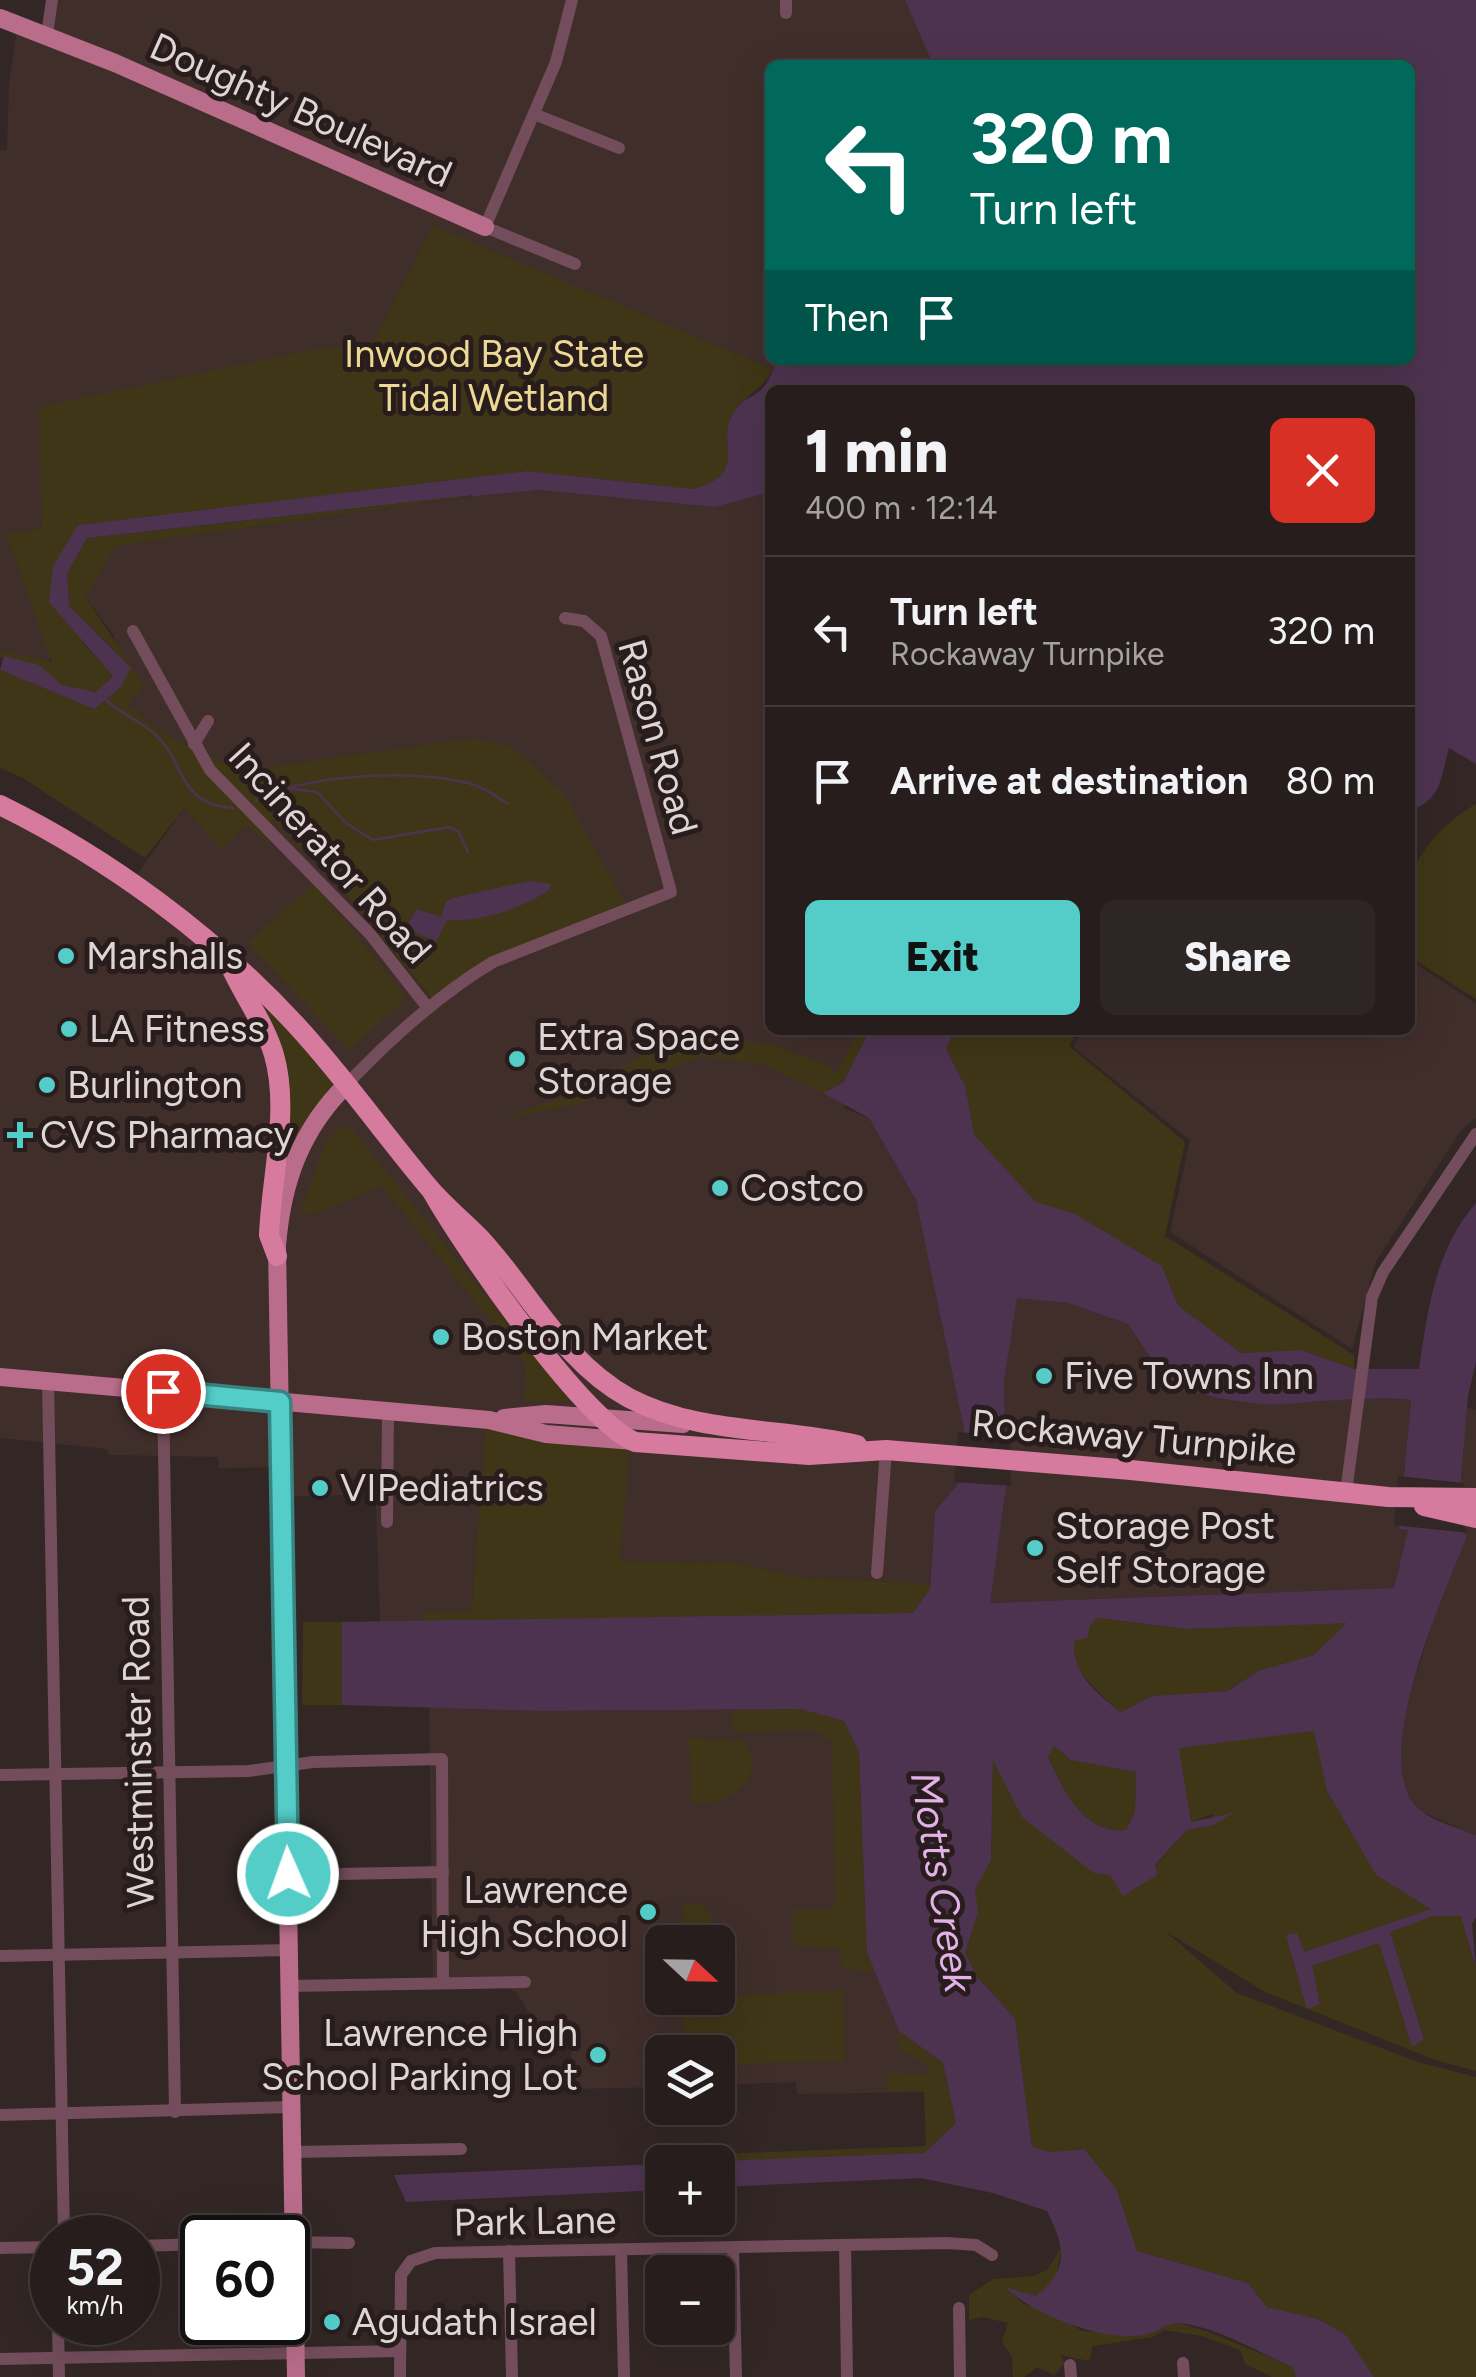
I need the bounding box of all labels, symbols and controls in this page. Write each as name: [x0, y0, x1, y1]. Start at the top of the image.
street label: Doughty Boulevard: [143, 23, 459, 197]
text: 320 m: [970, 96, 1173, 181]
icon: left: [805, 100, 935, 230]
text: Turn left: [970, 181, 1137, 235]
icon: arrive: [909, 290, 964, 345]
text: Then: [805, 295, 889, 341]
park label: Inwood Bay State Tidal Wetland: [344, 331, 644, 421]
text: 1 min: [805, 415, 948, 487]
button: close: [1270, 418, 1375, 523]
text: 400 m · 12:14: [805, 489, 997, 527]
text: Turn left: [890, 589, 1038, 635]
icon: left: [805, 604, 860, 659]
text: 320 m: [1267, 608, 1375, 654]
street label: Rason Road: [608, 634, 708, 840]
text: Rockaway Turnpike: [890, 635, 1164, 673]
street label: Incinerator Road: [219, 733, 441, 973]
icon: arrive: [805, 754, 860, 809]
text: Arrive at destination: [890, 758, 1248, 804]
text: 80 m: [1286, 758, 1375, 804]
button: Exit: [805, 900, 1080, 1015]
button: Share: [1100, 900, 1375, 1015]
place label: Marshalls: [86, 933, 243, 979]
marker: Marshalls: [55, 945, 77, 967]
place label: LA Fitness: [89, 1006, 265, 1052]
place label: Extra Space Storage: [537, 1014, 740, 1104]
marker: LA Fitness: [58, 1018, 80, 1040]
marker: Extra Space Storage: [506, 1048, 528, 1070]
place label: Burlington: [67, 1062, 242, 1108]
marker: Burlington: [36, 1074, 58, 1096]
place label: CVS Pharmacy: [40, 1112, 294, 1158]
marker: CVS Pharmacy: [9, 1124, 31, 1146]
place label: Costco: [740, 1165, 864, 1211]
marker: Costco: [709, 1177, 731, 1199]
place label: Boston Market: [461, 1314, 708, 1360]
marker: Boston Market: [430, 1326, 452, 1348]
pin: [121, 1349, 206, 1434]
place label: Five Towns Inn: [1064, 1353, 1314, 1399]
icon: arrive: [136, 1364, 191, 1419]
marker: Five Towns Inn: [1033, 1365, 1055, 1387]
street label: Rockaway Turnpike: [970, 1400, 1298, 1474]
place label: VIPediatrics: [340, 1465, 544, 1511]
marker: VIPediatrics: [309, 1477, 331, 1499]
place label: Storage Post Self Storage: [1055, 1503, 1275, 1593]
marker: Storage Post Self Storage: [1024, 1537, 1046, 1559]
street label: Westminster Road: [112, 1595, 164, 1909]
water label: Motts Creek: [901, 1768, 983, 1997]
position arrow: [236, 1822, 340, 1926]
place label: Lawrence High School: [420, 1867, 628, 1957]
marker: Lawrence High School: [637, 1901, 659, 1923]
north arrow: [645, 1925, 735, 2015]
map controls: [645, 1925, 735, 2345]
place label: Lawrence High School Parking Lot: [261, 2010, 578, 2100]
button: layers: [645, 2035, 735, 2125]
marker: Lawrence High School Parking Lot: [587, 2044, 609, 2066]
button: +: [645, 2145, 735, 2235]
street label: Park Lane: [453, 2197, 617, 2245]
speed limit sign: 60: [180, 2215, 310, 2345]
text: 52: [66, 2237, 124, 2298]
button: −: [645, 2255, 735, 2345]
text: km/h: [66, 2290, 124, 2320]
place label: Agudath Israel: [352, 2299, 597, 2345]
marker: Agudath Israel: [321, 2311, 343, 2333]

